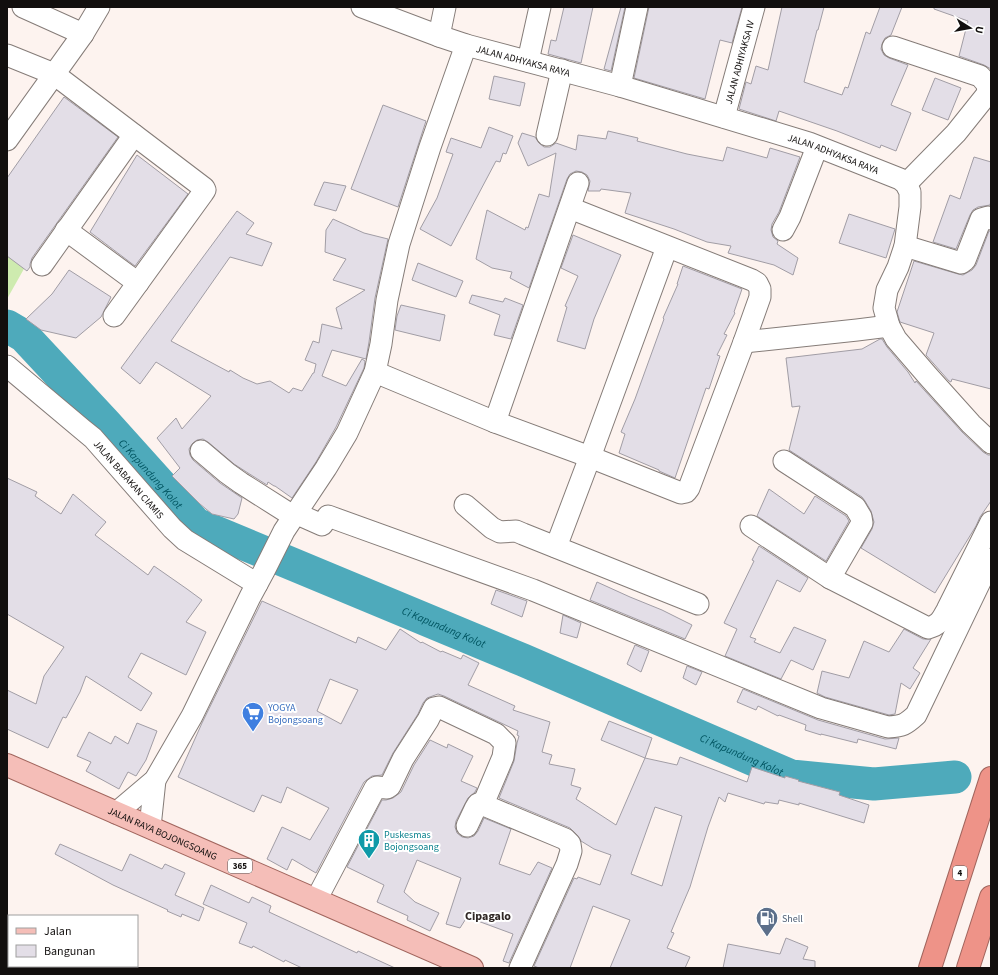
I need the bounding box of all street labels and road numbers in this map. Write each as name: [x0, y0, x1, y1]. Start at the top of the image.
street label: JALAN ADHIYAKSA IV: [722, 18, 758, 106]
street label: JALAN ADHYAKSA RAYA: [474, 42, 572, 81]
street label: JALAN ADHYAKSA RAYA: [786, 131, 881, 178]
street label: JALAN BABAKAN CIAMIS: [90, 438, 167, 522]
street label: JALAN RAYA BOJONGSOANG: [105, 804, 219, 864]
road number: 365: [228, 859, 252, 873]
road number: 4: [953, 866, 967, 880]

